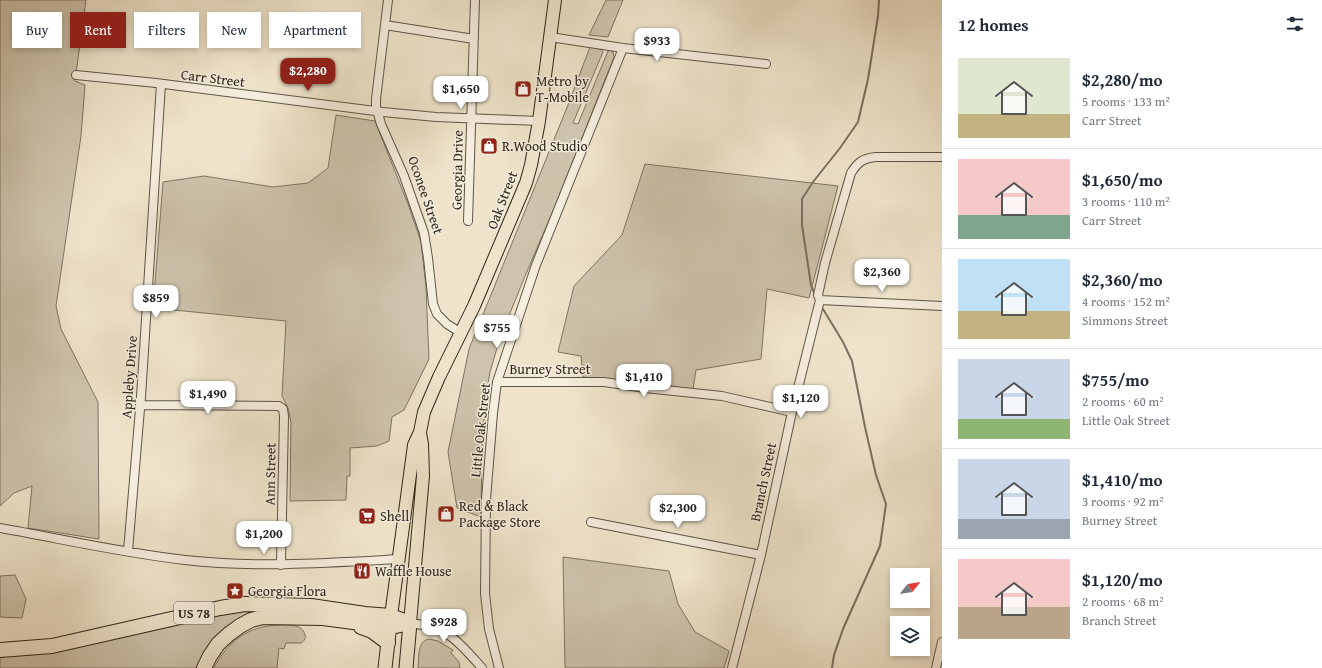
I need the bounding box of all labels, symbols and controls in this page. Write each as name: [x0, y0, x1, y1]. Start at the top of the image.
chip: Buy: [12, 12, 62, 48]
chip: Rent: [70, 12, 126, 48]
chip: Filters: [134, 12, 199, 48]
chip: New: [207, 12, 261, 48]
chip: Apartment: [269, 12, 361, 48]
text: 12 homes: [958, 12, 1029, 37]
icon: filters: [1284, 13, 1306, 35]
pin: $933: [633, 28, 681, 62]
text: $933: [644, 31, 670, 50]
pin: $2,280: [275, 58, 341, 92]
text: $2,280: [289, 61, 327, 80]
street label: Carr Street: [180, 64, 246, 92]
text: $2,280/mo: [1082, 67, 1163, 92]
place label: Metro by T-Mobile: [536, 71, 589, 107]
icon: home: [990, 74, 1038, 122]
pin: $1,650: [428, 76, 494, 110]
text: $1,650: [442, 79, 480, 98]
shop icon: Metro by T-Mobile: [513, 79, 533, 99]
text: 5 rooms · 133 m²: [1082, 92, 1170, 111]
text: Carr Street: [1082, 111, 1142, 130]
street label: Georgia Drive: [446, 130, 468, 210]
shop icon: R.Wood Studio: [479, 136, 499, 156]
place label: R.Wood Studio: [502, 136, 588, 156]
street label: Oconee Street: [403, 153, 449, 237]
text: $1,650/mo: [1082, 167, 1163, 192]
street label: Oak Street: [482, 168, 522, 232]
icon: home: [990, 175, 1038, 223]
text: 3 rooms · 110 m²: [1082, 192, 1170, 211]
text: Carr Street: [1082, 211, 1142, 230]
pin: $2,360: [849, 259, 915, 293]
text: $2,360: [863, 262, 901, 281]
text: $2,360/mo: [1082, 267, 1163, 292]
icon: home: [990, 275, 1038, 323]
pin: $859: [132, 285, 180, 319]
text: $859: [143, 288, 169, 307]
text: 4 rooms · 152 m²: [1082, 292, 1170, 311]
text: Simmons Street: [1082, 311, 1168, 330]
pin: $755: [473, 315, 521, 349]
text: $755: [484, 318, 510, 337]
street label: Appleby Drive: [116, 335, 142, 419]
street label: Burney Street: [509, 359, 591, 379]
pin: $1,410: [611, 364, 677, 398]
text: $1,410: [625, 367, 663, 386]
text: $755/mo: [1082, 367, 1149, 392]
icon: home: [990, 375, 1038, 423]
pin: $1,490: [175, 381, 241, 415]
street label: Little Oak Street: [465, 382, 495, 478]
text: $1,490: [189, 384, 227, 403]
pin: $1,120: [768, 385, 834, 419]
text: $1,120: [782, 388, 820, 407]
text: 2 rooms · 60 m²: [1082, 392, 1164, 411]
text: Little Oak Street: [1082, 411, 1170, 430]
street label: Branch Street: [745, 441, 781, 523]
street label: Ann Street: [259, 442, 281, 506]
text: $1,410/mo: [1082, 467, 1163, 492]
icon: home: [990, 475, 1038, 523]
text: 3 rooms · 92 m²: [1082, 492, 1164, 511]
pin: $2,300: [645, 495, 711, 529]
place label: Red & Black Package Store: [459, 496, 541, 532]
text: $2,300: [659, 498, 697, 517]
shop icon: Red & Black Package Store: [436, 504, 456, 524]
supermarket icon: Shell: [357, 506, 377, 526]
place label: Shell: [380, 506, 409, 526]
text: Burney Street: [1082, 511, 1157, 530]
pin: $1,200: [231, 521, 297, 555]
text: $1,200: [245, 524, 283, 543]
restaurant icon: Waffle House: [352, 561, 372, 581]
place label: Waffle House: [375, 561, 452, 581]
text: $1,120/mo: [1082, 567, 1163, 592]
north arrow: [890, 568, 930, 608]
map controls: [890, 568, 930, 656]
icon: home: [990, 575, 1038, 623]
place icon: Georgia Flora: [225, 581, 245, 601]
place label: Georgia Flora: [248, 581, 327, 601]
text: 2 rooms · 68 m²: [1082, 592, 1164, 611]
road number: US 78: [174, 602, 214, 624]
pin: $928: [420, 609, 468, 643]
text: Branch Street: [1082, 611, 1157, 630]
text: $928: [431, 612, 457, 631]
button: layers: [890, 616, 930, 656]

